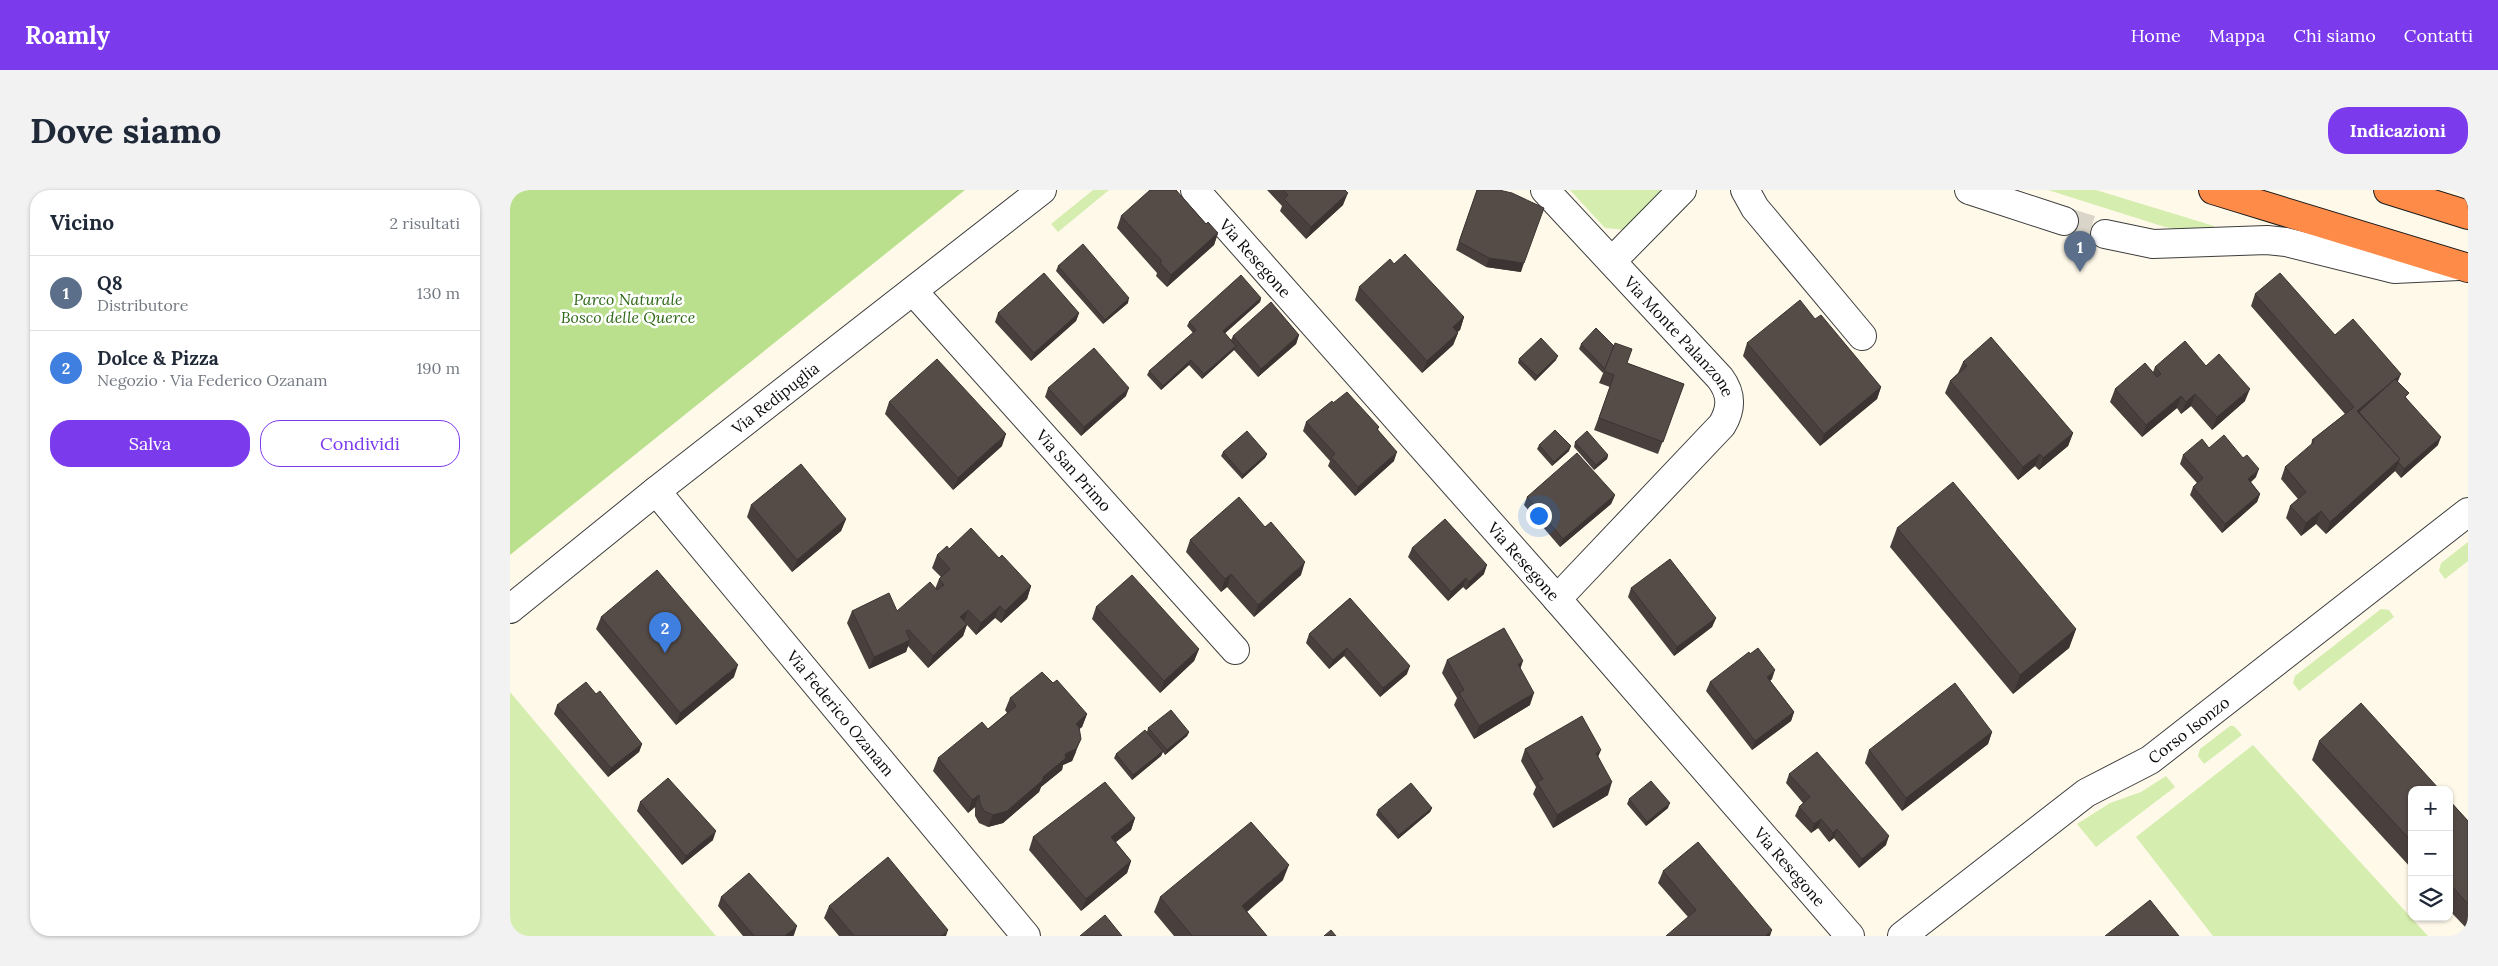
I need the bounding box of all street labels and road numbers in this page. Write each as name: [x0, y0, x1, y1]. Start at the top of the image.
street label: Via Resegone: [1215, 214, 1296, 302]
street label: Via Monte Palanzone: [1619, 271, 1739, 399]
street label: Via Redipuglia: [727, 358, 823, 439]
street label: Via San Primo: [1031, 425, 1116, 516]
street label: Via Resegone: [1483, 517, 1564, 605]
street label: Via Federico Ozanam: [782, 645, 899, 780]
street label: Corso Isonzo: [2144, 692, 2233, 768]
street label: Via Resegone: [1749, 822, 1830, 911]

